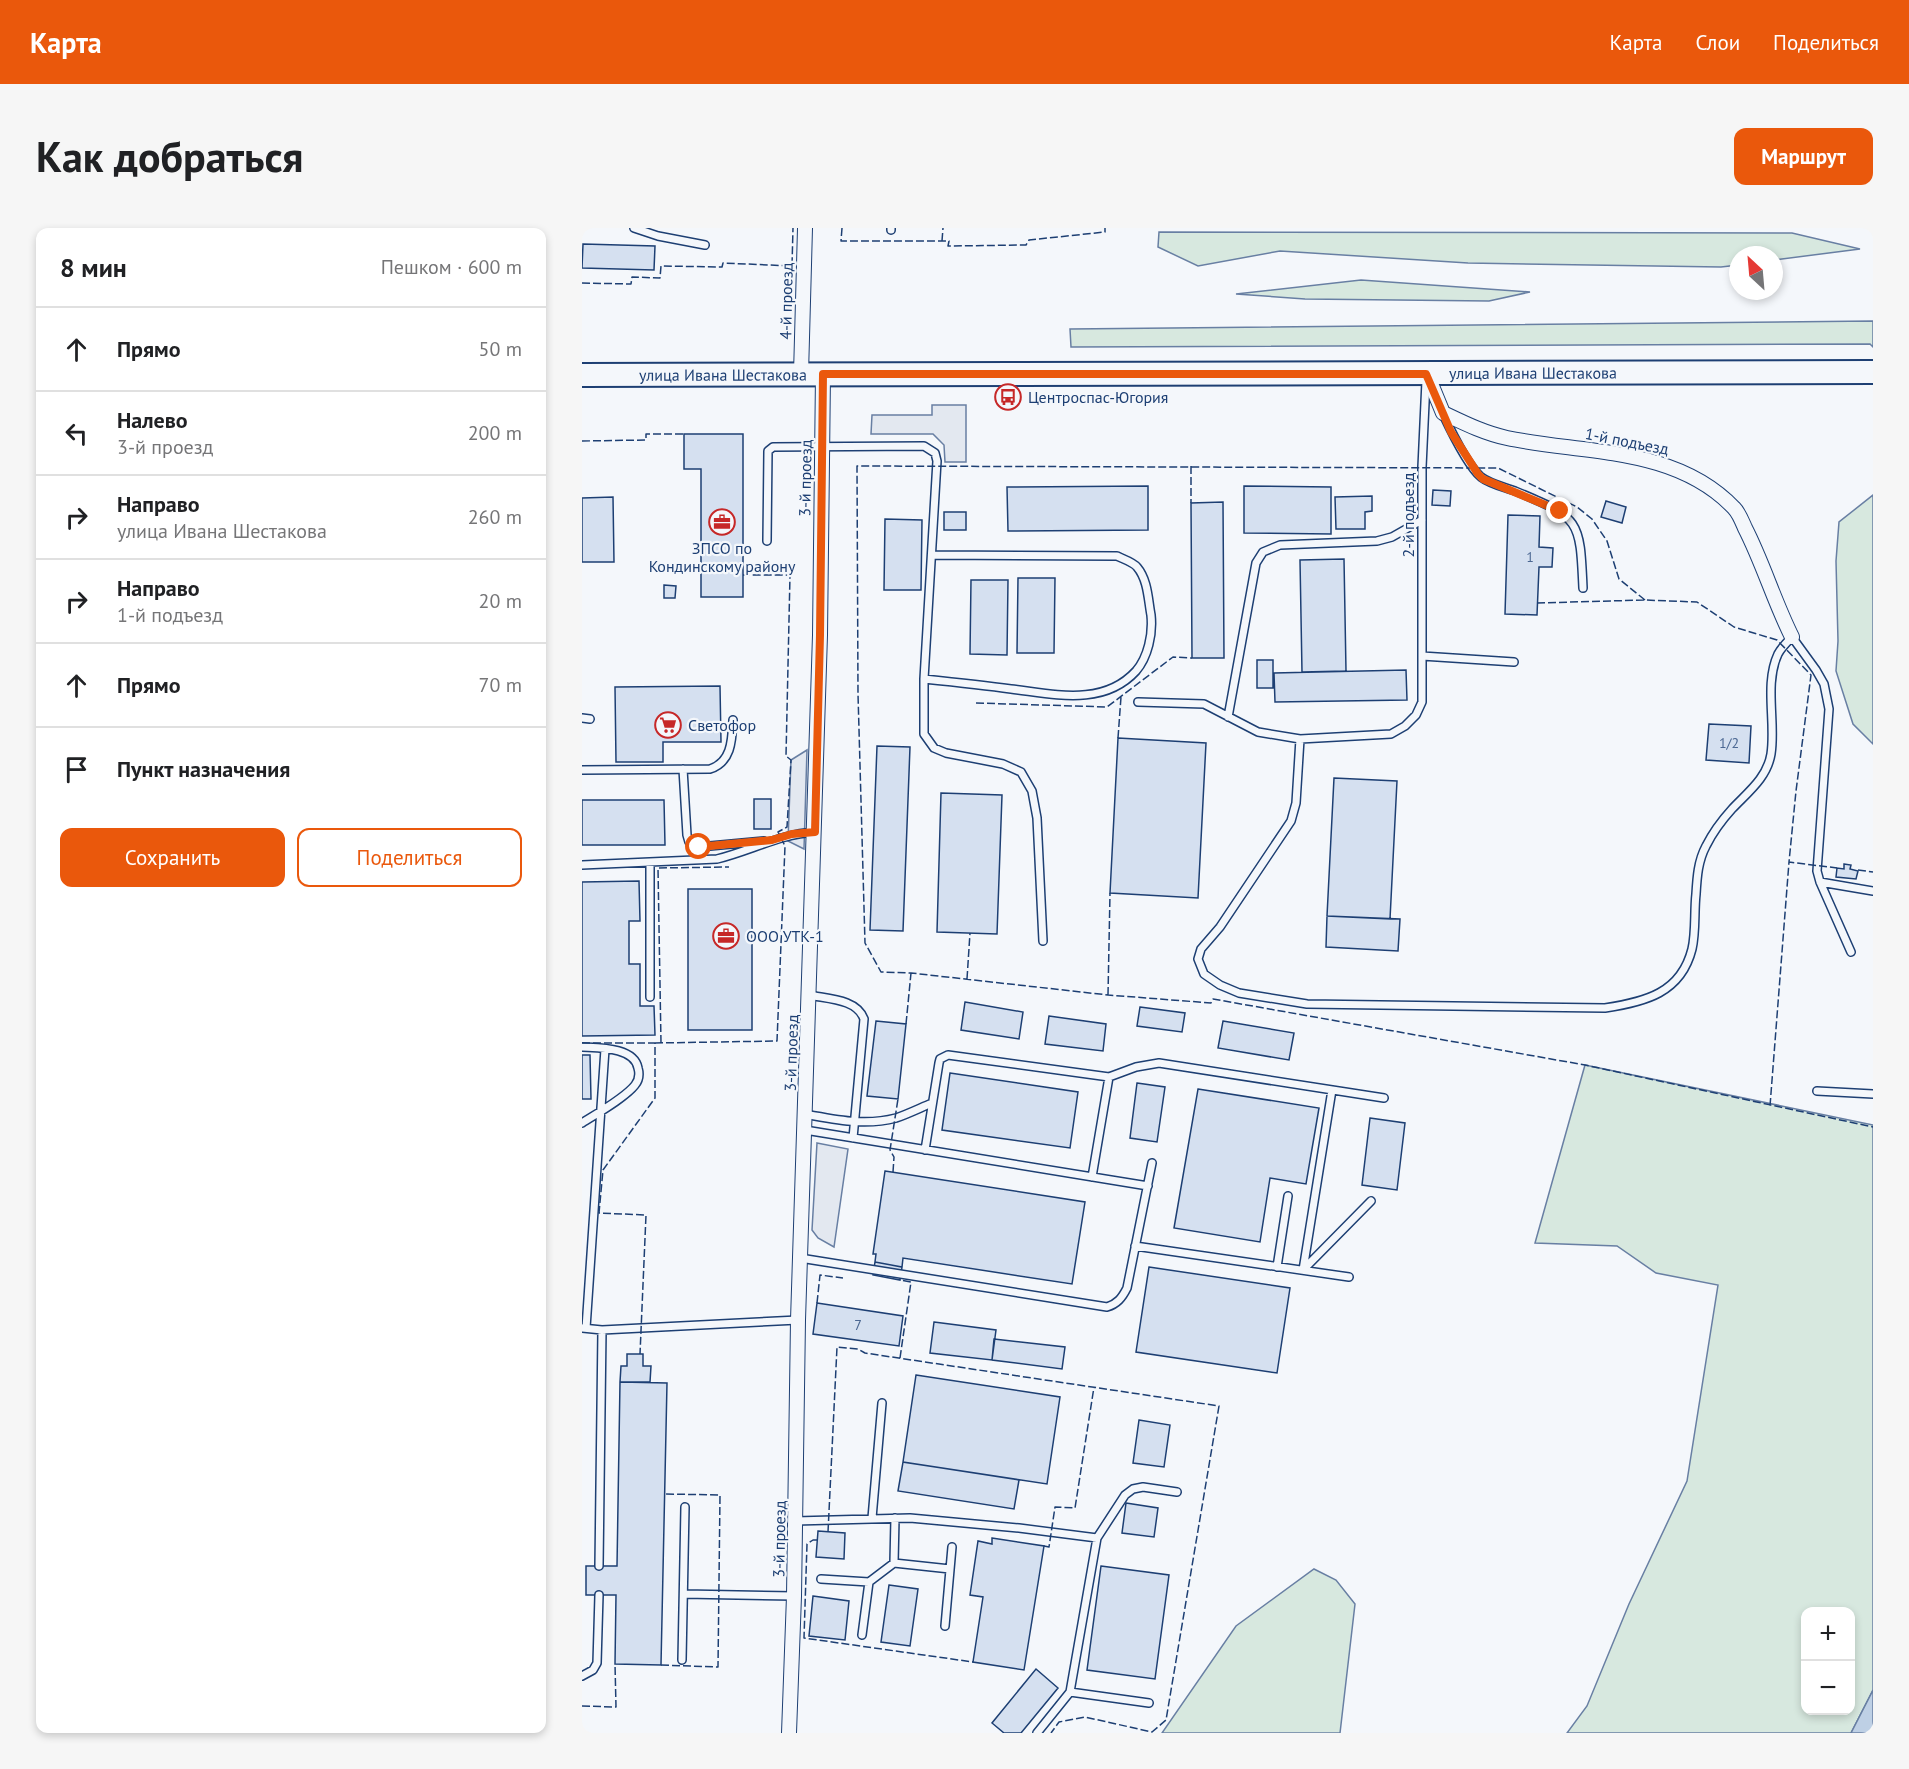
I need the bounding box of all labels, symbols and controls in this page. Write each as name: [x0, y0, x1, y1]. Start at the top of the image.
text: Карта: [30, 24, 102, 61]
text: Карта: [1609, 29, 1662, 56]
text: Слои: [1695, 29, 1740, 56]
text: Поделиться: [1773, 29, 1879, 56]
button: Маршрут: [1734, 128, 1873, 185]
text: Как добраться: [36, 129, 303, 184]
north arrow: [1729, 246, 1783, 300]
text: 8 мин: [60, 251, 127, 284]
text: Пешком · 600 m: [381, 254, 522, 280]
street label: 4-й проезд: [775, 262, 797, 340]
icon: ahead: [60, 333, 93, 366]
text: Прямо: [117, 335, 180, 363]
text: 50 m: [479, 336, 522, 362]
street label: улица Ивана Шестакова: [1449, 363, 1617, 383]
street label: улица Ивана Шестакова: [639, 364, 807, 385]
bus stop icon: Центроспас-Югория: [993, 382, 1023, 412]
place label: Центроспас-Югория: [1028, 387, 1168, 407]
text: Налево: [117, 406, 188, 434]
icon: left: [60, 417, 93, 450]
text: 200 m: [468, 420, 522, 446]
street label: 1-й подъезд: [1583, 423, 1671, 459]
text: 3-й проезд: [117, 434, 213, 460]
street label: 3-й проезд: [794, 439, 816, 517]
street label: 2-й подъезд: [1398, 472, 1418, 557]
text: Направо: [117, 490, 200, 518]
route end: [1546, 497, 1572, 523]
icon: right: [60, 501, 93, 534]
text: 260 m: [468, 504, 522, 530]
office icon: ЗПСО по Кондинскому району: [707, 507, 737, 537]
text: улица Ивана Шестакова: [117, 518, 327, 544]
place label: ЗПСО по Кондинскому району: [649, 538, 796, 576]
house number: 1: [1526, 548, 1534, 566]
text: Направо: [117, 574, 200, 602]
icon: right: [60, 585, 93, 618]
text: 20 m: [479, 588, 522, 614]
text: 1-й подъезд: [117, 602, 223, 628]
icon: ahead: [60, 669, 93, 702]
text: Прямо: [117, 671, 180, 699]
text: 70 m: [479, 672, 522, 698]
supermarket icon: Светофор: [653, 710, 683, 740]
place label: Светофор: [688, 715, 756, 735]
house number: 1/2: [1719, 734, 1739, 752]
icon: arrive: [60, 753, 93, 786]
text: Пункт назначения: [117, 755, 290, 783]
button: Сохранить: [60, 828, 285, 887]
button: Поделиться: [297, 828, 522, 887]
route start: [685, 833, 711, 859]
office icon: ООО УТК-1: [711, 921, 741, 951]
place label: ООО УТК-1: [746, 926, 824, 946]
street label: 3-й проезд: [780, 1014, 802, 1092]
house number: 7: [854, 1316, 862, 1334]
street label: 3-й проезд: [768, 1500, 790, 1578]
map controls: [1801, 1607, 1855, 1715]
button: +: [1801, 1607, 1855, 1661]
button: −: [1801, 1661, 1855, 1715]

